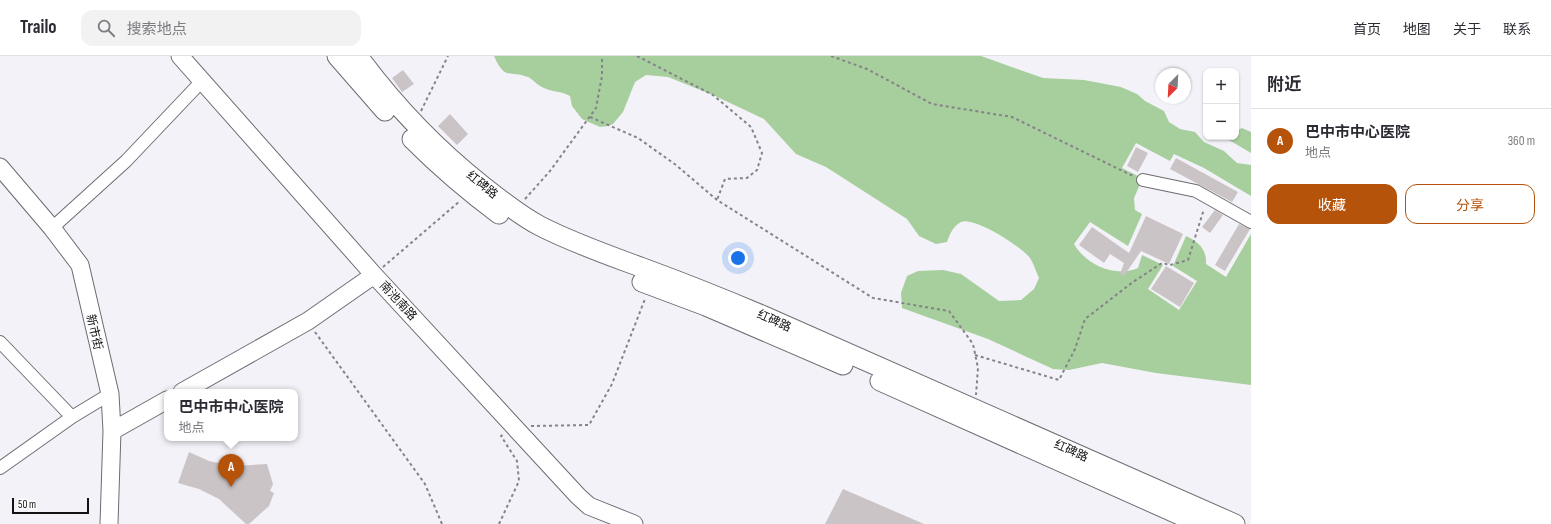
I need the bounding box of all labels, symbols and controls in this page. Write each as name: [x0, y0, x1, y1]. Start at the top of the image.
search box: [81, 10, 361, 46]
text: Trailo: [20, 16, 57, 39]
icon: search: [95, 17, 117, 39]
text: 搜索地点: [127, 20, 187, 39]
text: 首页: [1353, 21, 1381, 38]
text: 地图: [1403, 21, 1431, 38]
text: 关于: [1453, 21, 1481, 38]
text: 联系: [1503, 21, 1531, 38]
north arrow: [1155, 68, 1191, 104]
map controls: [1203, 68, 1239, 140]
button: +: [1203, 68, 1239, 104]
text: 附近: [1267, 75, 1301, 95]
button: −: [1203, 104, 1239, 140]
text: 巴中市中心医院: [1305, 123, 1410, 142]
text: A: [1277, 133, 1283, 149]
text: 360 m: [1508, 133, 1535, 149]
text: 地点: [1305, 145, 1331, 161]
street label: 红碑路: [463, 168, 501, 202]
button: 收藏: [1267, 184, 1397, 224]
button: 分享: [1405, 184, 1535, 224]
your location: [728, 248, 748, 268]
street label: 南池南路: [376, 278, 420, 324]
street label: 红碑路: [754, 307, 794, 335]
street label: 新市街: [83, 313, 105, 351]
popup: [164, 389, 298, 441]
text: 巴中市中心医院: [178, 398, 284, 417]
text: 地点: [178, 420, 205, 436]
street label: 红碑路: [1051, 437, 1091, 465]
pin: A: [218, 454, 244, 487]
scale bar: [12, 496, 89, 515]
text: 50 m: [18, 498, 36, 511]

